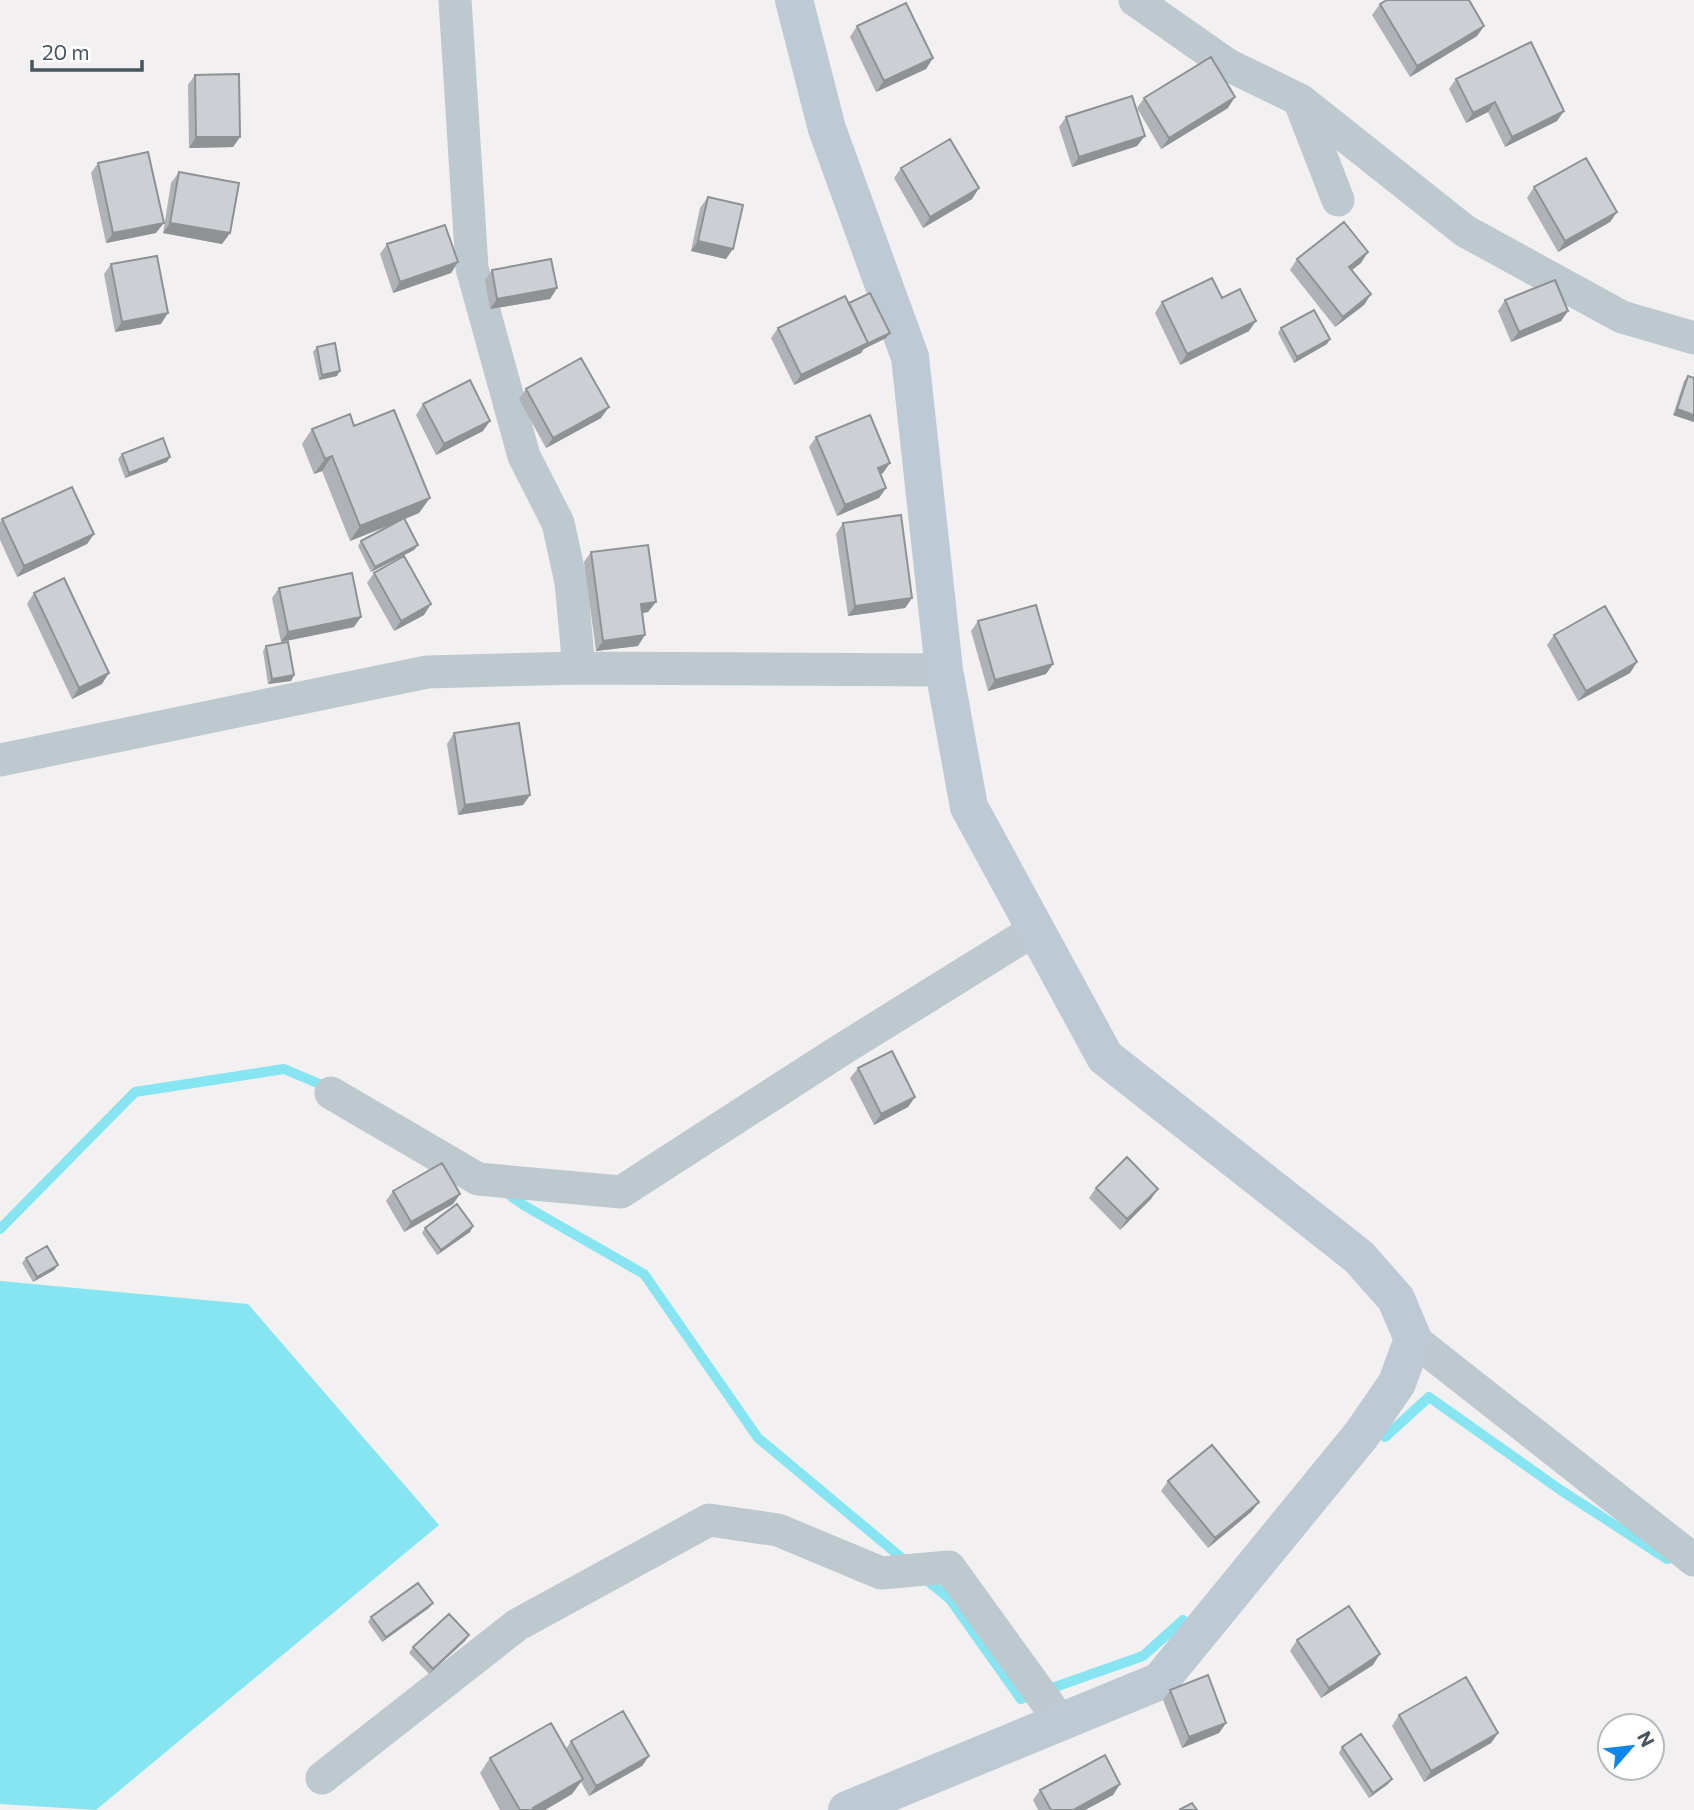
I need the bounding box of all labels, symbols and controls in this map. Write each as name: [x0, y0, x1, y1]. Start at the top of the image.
scale bar: [32, 28, 142, 72]
text: 20 m: [42, 39, 90, 64]
north arrow: [1596, 1712, 1666, 1782]
text: N: [1633, 1727, 1660, 1750]

